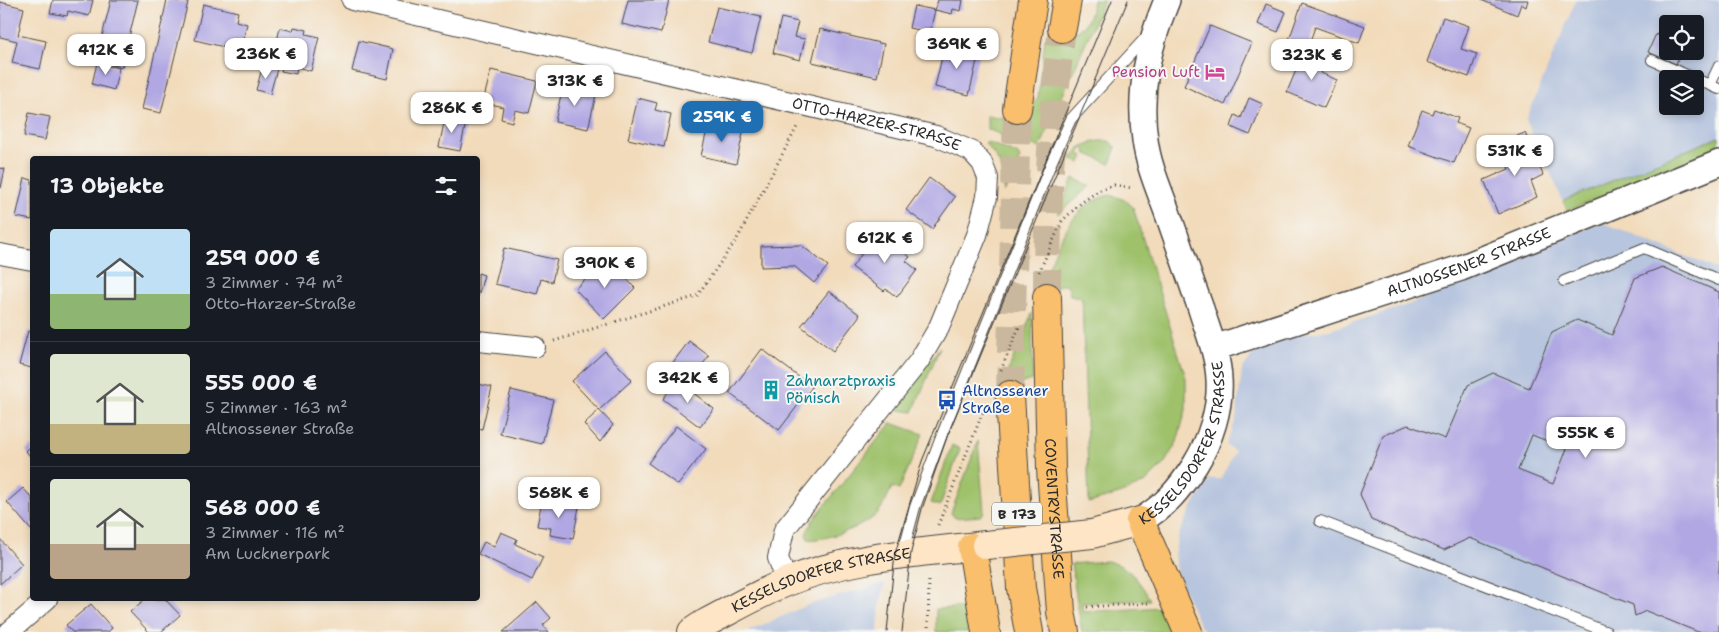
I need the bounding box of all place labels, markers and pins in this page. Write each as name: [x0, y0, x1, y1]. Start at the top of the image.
pin: 369K €: [916, 28, 998, 70]
pin: 412K €: [65, 34, 147, 76]
pin: 236K €: [225, 38, 307, 80]
pin: 323K €: [1271, 38, 1353, 81]
hotel icon: Pension Luft: [1204, 61, 1226, 83]
place label: Pension Luft: [1112, 62, 1200, 82]
pin: 313K €: [534, 64, 616, 107]
pin: 286K €: [411, 92, 493, 134]
pin: 259K €: [681, 100, 763, 143]
pin: 531K €: [1474, 134, 1556, 177]
pin: 612K €: [844, 222, 926, 264]
pin: 390K €: [564, 246, 646, 289]
pin: 342K €: [647, 362, 729, 404]
place label: Zahnarztpraxis Pönisch: [786, 371, 896, 408]
building icon: Zahnarztpraxis Pönisch: [760, 379, 782, 401]
place label: Altnossener Straße: [962, 381, 1049, 418]
bus stop icon: Altnossener Straße: [936, 389, 958, 411]
pin: 555K €: [1545, 416, 1627, 459]
pin: 568K €: [518, 476, 600, 519]

